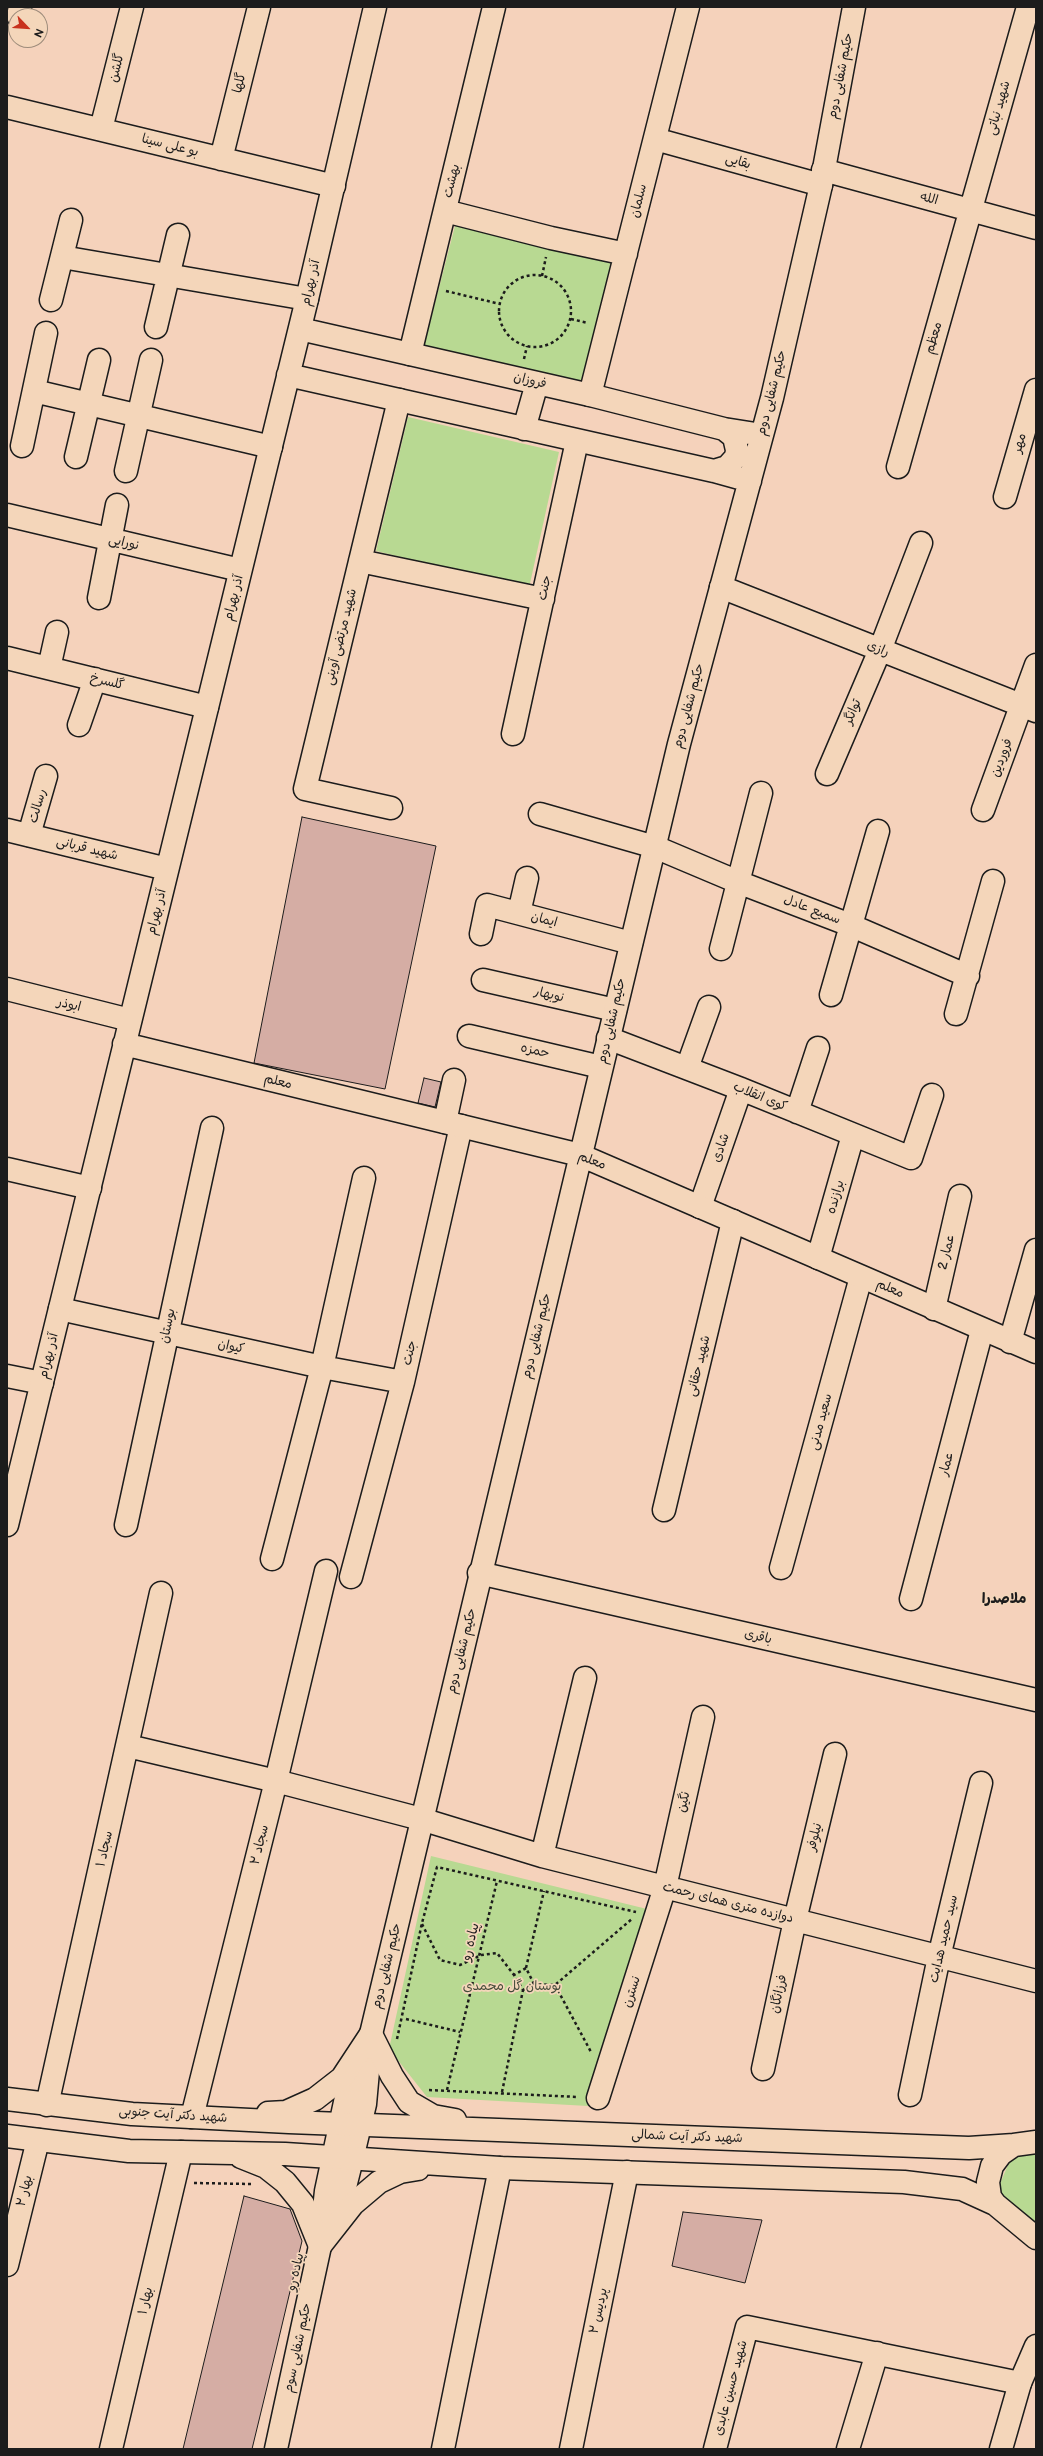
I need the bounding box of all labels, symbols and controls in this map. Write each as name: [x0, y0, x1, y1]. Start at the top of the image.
north arrow: [8, 8, 48, 48]
text: N: [31, 26, 46, 39]
street label: حکیم شفایی دوم: [825, 32, 857, 120]
street label: گلشن: [106, 52, 128, 84]
street label: گلها: [230, 71, 250, 95]
street label: شهید نباتی: [984, 79, 1014, 137]
street label: بو علی سینا: [140, 131, 200, 161]
street label: بقایی: [723, 151, 753, 173]
street label: بهشت: [440, 162, 464, 200]
street label: سلمان: [627, 182, 651, 220]
street label: الله: [918, 189, 940, 209]
street label: آذر بهرام: [298, 259, 324, 307]
street label: معظم: [922, 320, 946, 356]
street label: حکیم شفایی دوم: [754, 349, 790, 437]
street label: فروزان: [512, 370, 548, 392]
street label: مهر: [1010, 431, 1030, 455]
street label: نورایی: [107, 532, 141, 554]
street label: آذر بهرام: [221, 573, 247, 623]
street label: جنت: [535, 574, 555, 602]
street label: شهید مرتضی آوینی: [321, 587, 361, 687]
street label: رازی: [864, 637, 892, 661]
street label: حکیم شفایی دوم: [670, 662, 708, 750]
street label: گلسرخ: [88, 670, 126, 694]
street label: توانگر: [841, 697, 865, 727]
street label: فروردین: [988, 737, 1016, 779]
street label: رسالت: [26, 787, 50, 825]
street label: شهید قربانی: [55, 834, 119, 864]
street label: آذر بهرام: [144, 887, 170, 937]
street label: سمیع عادل: [781, 892, 843, 928]
street label: ایمان: [529, 909, 559, 931]
street label: حکیم شفایی دوم: [595, 977, 629, 1065]
street label: نوبهار: [533, 984, 565, 1006]
street label: ابوذر: [55, 995, 83, 1015]
street label: حمزه: [519, 1040, 551, 1062]
street label: معلم: [262, 1071, 294, 1093]
street label: کوی انقلاب: [731, 1079, 789, 1115]
street label: شادی: [709, 1131, 733, 1165]
street label: معلم: [576, 1148, 608, 1174]
street label: برازنده: [824, 1178, 848, 1216]
street label: عمار 2: [935, 1233, 959, 1271]
street label: معلم: [874, 1276, 906, 1302]
street label: حکیم شفایی دوم: [519, 1292, 555, 1380]
street label: بوستان: [157, 1307, 179, 1345]
street label: آذر بهرام: [36, 1331, 62, 1381]
street label: شهید حقانی: [684, 1334, 714, 1398]
street label: کیوان: [216, 1337, 246, 1357]
street label: جنت: [400, 1339, 420, 1367]
street label: سعید مدنی: [806, 1392, 836, 1452]
street label: عمار: [936, 1450, 958, 1478]
district label: ملاصدرا: [982, 1591, 1026, 1607]
street label: حکیم شفایی دوم: [444, 1607, 480, 1695]
street label: باقری: [743, 1626, 773, 1648]
street label: نگین: [674, 1790, 694, 1814]
street label: نیلوفر: [804, 1821, 826, 1853]
street label: سجاد ۲: [248, 1823, 272, 1867]
street label: سجاد ۱: [93, 1829, 117, 1869]
street label: دوازده متری همای رحمت: [661, 1879, 795, 1927]
street label: سید حمید هدایت: [926, 1893, 962, 1985]
street label: پیاده رو: [459, 1921, 483, 1963]
street label: حکیم شفایی دوم: [369, 1922, 405, 2010]
street label: فرزانگان: [767, 1973, 791, 2015]
street label: نسترن: [620, 1974, 644, 2010]
park label: بوستان گل محمدی: [463, 1979, 561, 1995]
street label: شهید دکتر آیت جنوبی: [118, 2103, 228, 2127]
street label: شهید دکتر آیت شمالی: [631, 2127, 743, 2147]
street label: بهار ۲: [14, 2174, 36, 2208]
street label: پیاده رو: [284, 2251, 308, 2293]
street label: بهار ۱: [135, 2286, 157, 2316]
street label: پردیس ۲: [587, 2287, 611, 2335]
street label: حکیم شفایی سوم: [281, 2302, 315, 2394]
street label: شهید حسین عابدی: [711, 2339, 751, 2437]

